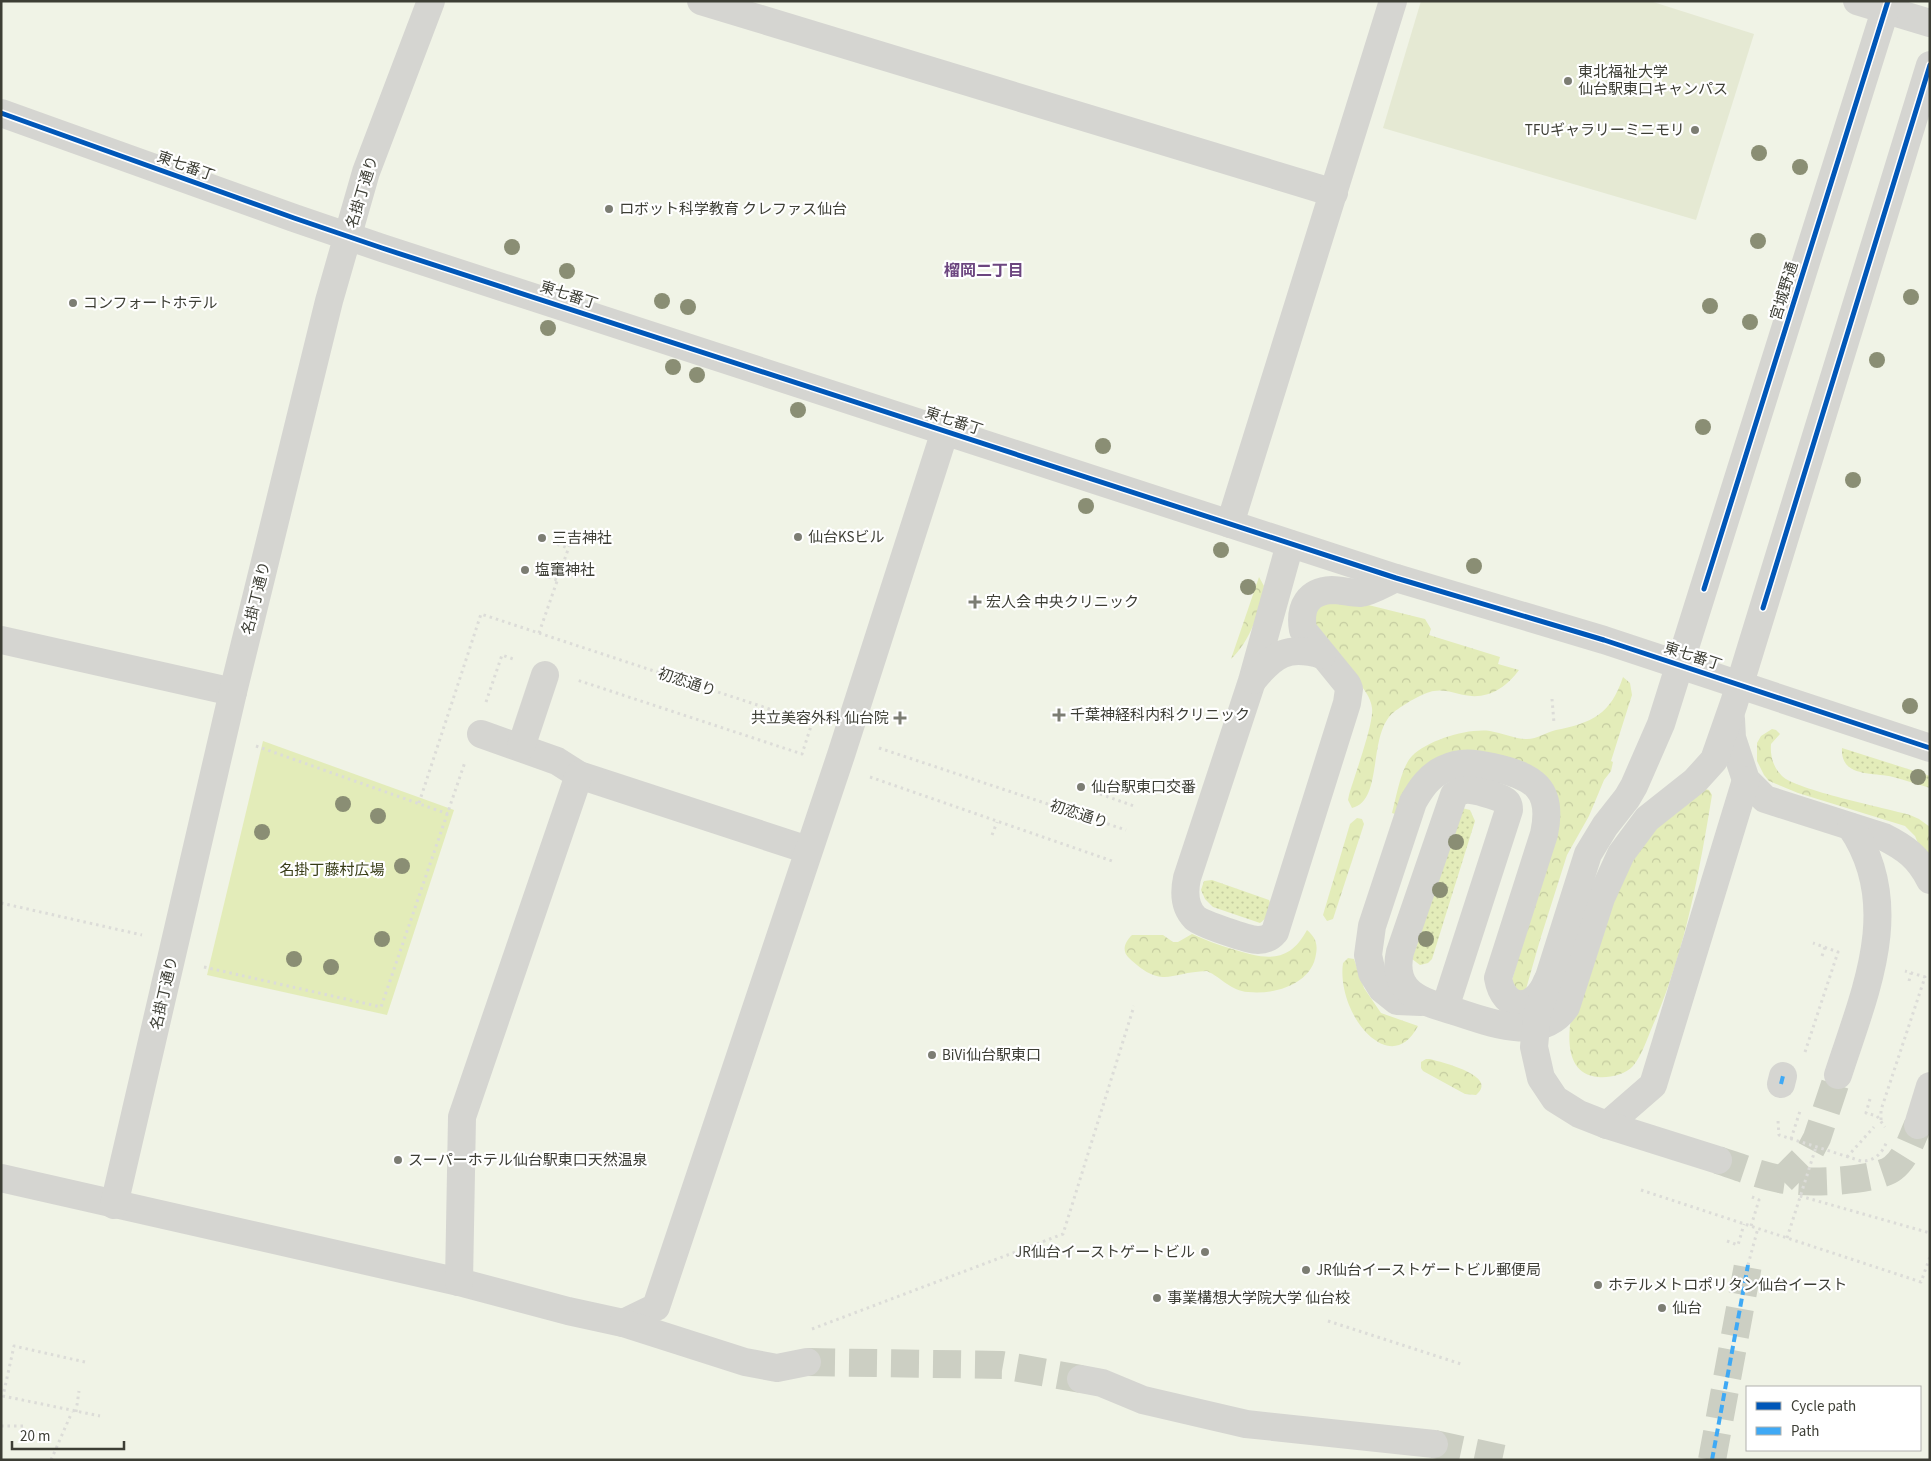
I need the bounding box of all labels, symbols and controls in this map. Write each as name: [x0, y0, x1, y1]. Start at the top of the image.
place label: 東北福祉大学 仙台駅東口キャンパス: [1578, 62, 1728, 100]
marker: 東北福祉大学 仙台駅東口キャンパス: [1562, 75, 1574, 87]
place label: TFUギャラリーミニモリ: [1525, 120, 1685, 141]
marker: TFUギャラリーミニモリ: [1689, 124, 1701, 136]
street label: 東七番丁: [154, 146, 218, 187]
street label: 名掛丁通り: [341, 153, 383, 231]
place label: ロボット科学教育 クレファス仙台: [619, 199, 847, 220]
marker: ロボット科学教育 クレファス仙台: [603, 203, 615, 215]
street label: 宮城野通: [1766, 259, 1803, 323]
district label: 榴岡二丁目: [944, 260, 1024, 282]
street label: 東七番丁: [537, 276, 601, 315]
place label: コンフォートホテル: [83, 293, 218, 314]
marker: コンフォートホテル: [67, 297, 79, 309]
street label: 東七番丁: [922, 402, 986, 441]
place label: 仙台KSビル: [808, 527, 885, 548]
place label: 三吉神社: [552, 528, 612, 549]
marker: 仙台KSビル: [792, 531, 804, 543]
marker: 三吉神社: [536, 532, 548, 544]
street label: 名掛丁通り: [237, 559, 276, 637]
place label: 塩竃神社: [535, 560, 595, 581]
marker: 塩竃神社: [519, 564, 531, 576]
place label: 宏人会 中央クリニック: [986, 592, 1139, 613]
marker: 宏人会 中央クリニック: [968, 595, 982, 609]
street label: 東七番丁: [1661, 637, 1725, 676]
street label: 初恋通り: [655, 663, 719, 702]
place label: 千葉神経科内科クリニック: [1070, 705, 1250, 726]
place label: 共立美容外科 仙台院: [751, 708, 889, 729]
marker: 千葉神経科内科クリニック: [1052, 708, 1066, 722]
marker: 共立美容外科 仙台院: [893, 711, 907, 725]
place label: 仙台駅東口交番: [1091, 777, 1196, 798]
marker: 仙台駅東口交番: [1075, 781, 1087, 793]
street label: 初恋通り: [1047, 795, 1111, 834]
park label: 名掛丁藤村広場: [279, 860, 385, 881]
street label: 名掛丁通り: [146, 954, 183, 1032]
place label: BiVi仙台駅東口: [942, 1045, 1041, 1066]
marker: BiVi仙台駅東口: [926, 1049, 938, 1061]
place label: スーパーホテル仙台駅東口天然温泉: [408, 1150, 648, 1171]
marker: スーパーホテル仙台駅東口天然温泉: [392, 1154, 404, 1166]
place label: JR仙台イーストゲートビル: [1015, 1242, 1195, 1263]
marker: JR仙台イーストゲートビル: [1199, 1246, 1211, 1258]
place label: JR仙台イーストゲートビル郵便局: [1316, 1260, 1541, 1281]
marker: JR仙台イーストゲートビル郵便局: [1300, 1264, 1312, 1276]
place label: ホテルメトロポリタン仙台イースト: [1608, 1275, 1847, 1296]
marker: ホテルメトロポリタン仙台イースト: [1592, 1279, 1604, 1291]
place label: 事業構想大学院大学 仙台校: [1167, 1288, 1350, 1309]
marker: 事業構想大学院大学 仙台校: [1151, 1292, 1163, 1304]
place label: 仙台: [1672, 1298, 1702, 1319]
marker: 仙台: [1656, 1302, 1668, 1314]
legend: [1746, 1386, 1921, 1451]
text: Cycle path: [1791, 1396, 1856, 1417]
scale bar: [12, 1418, 125, 1450]
text: Path: [1791, 1421, 1819, 1442]
text: 20 m: [20, 1426, 50, 1447]

